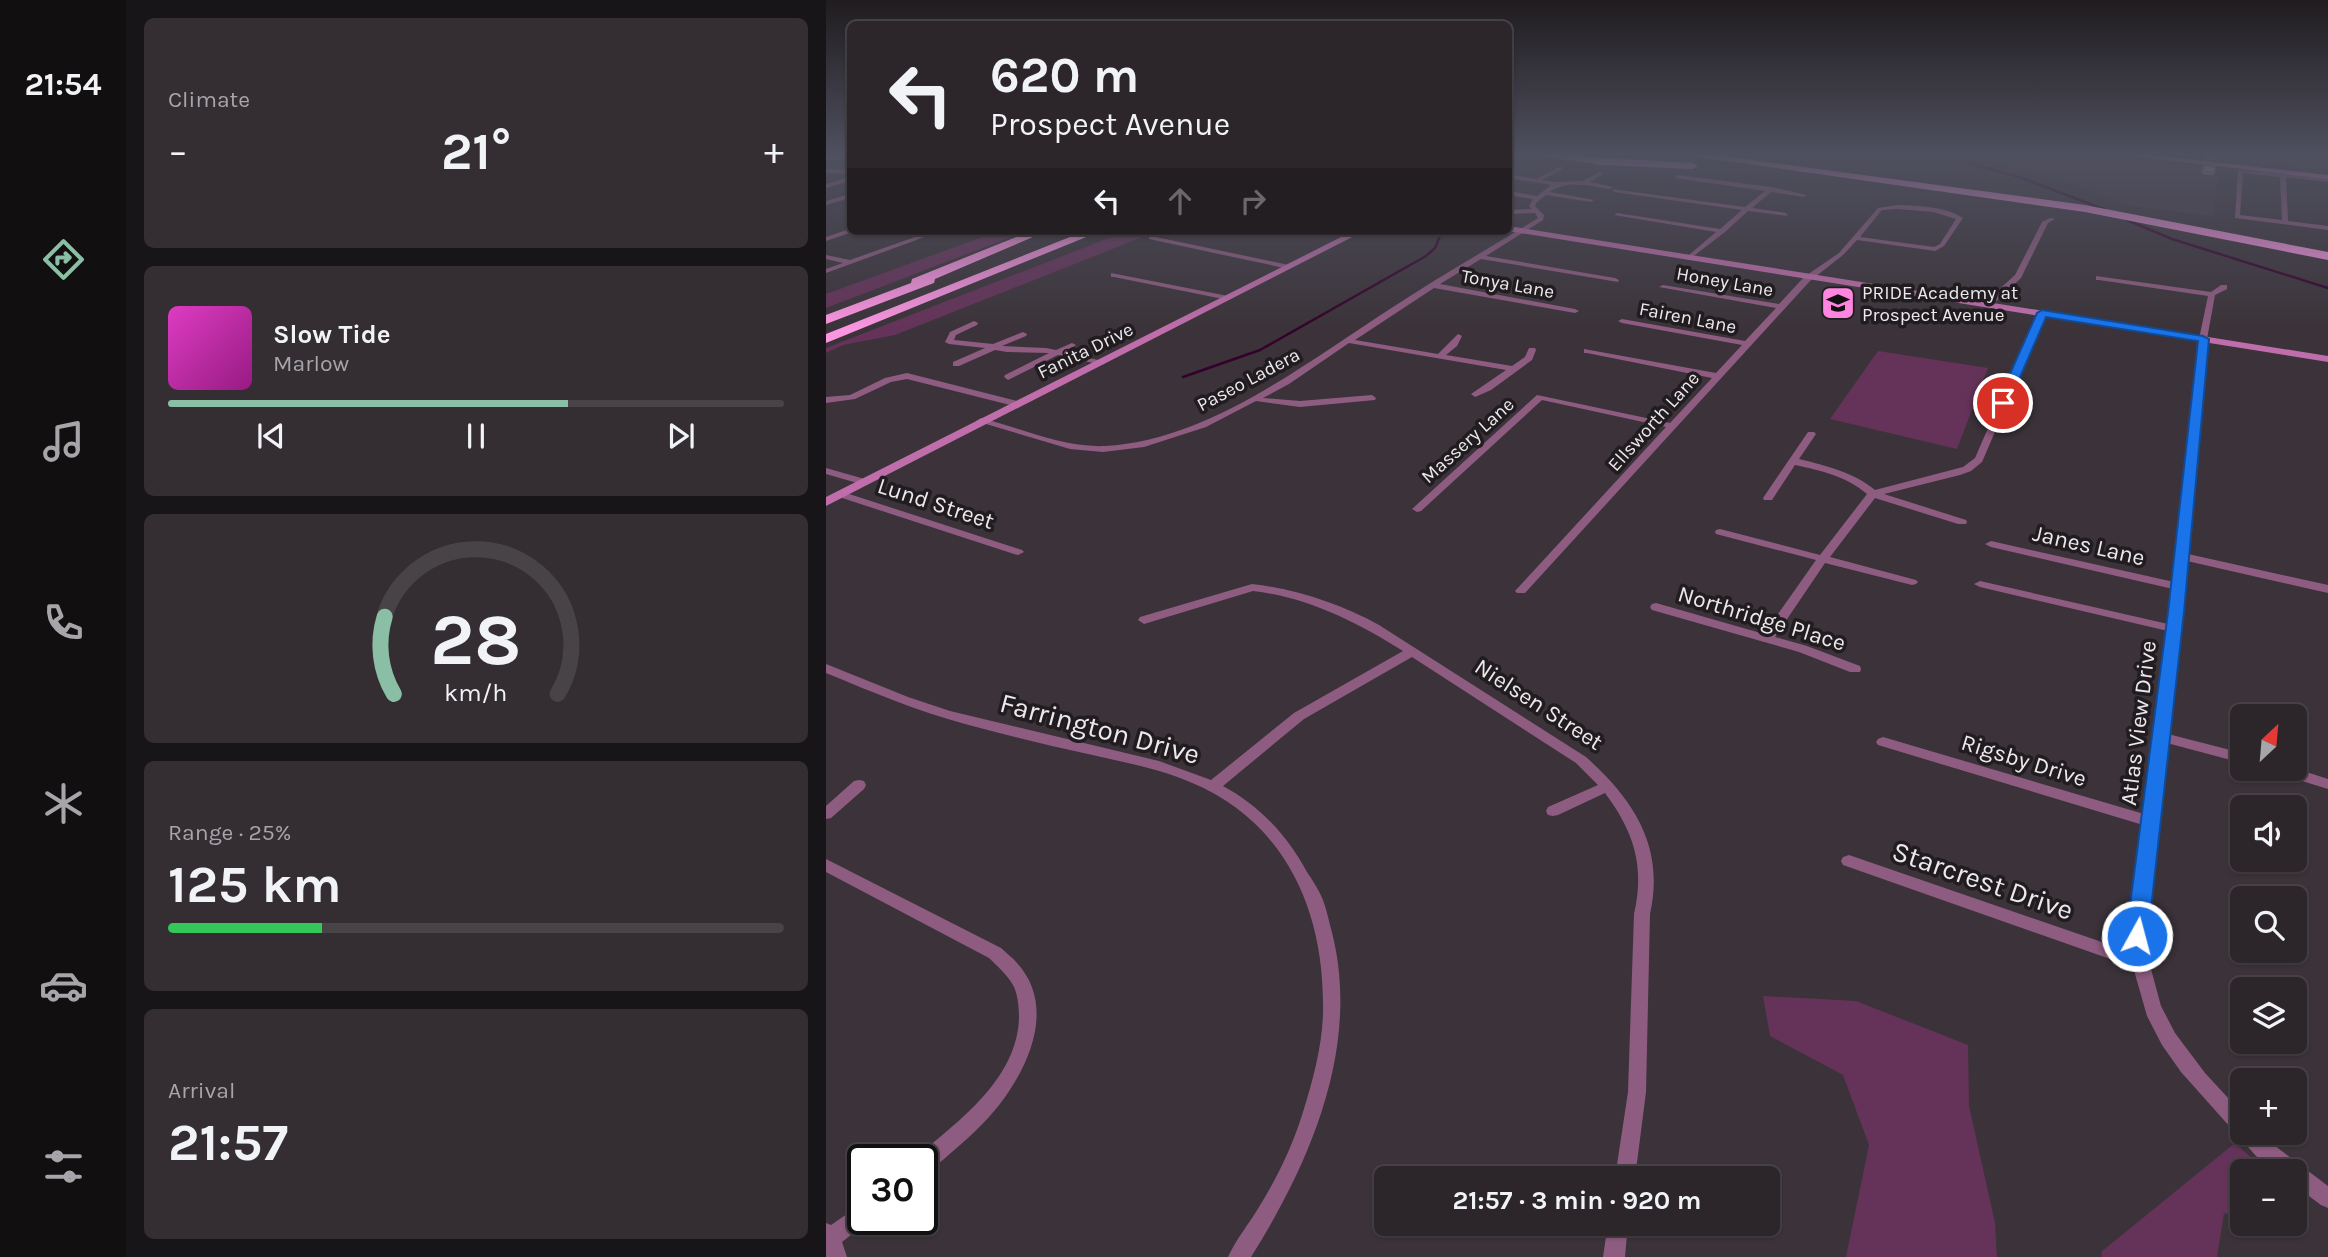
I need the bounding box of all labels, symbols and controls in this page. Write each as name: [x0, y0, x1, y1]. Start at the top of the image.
text: 620 m: [990, 47, 1139, 104]
icon: left: [875, 49, 966, 140]
text: 21:54: [24, 66, 102, 103]
text: Climate: [168, 86, 250, 113]
text: Prospect Avenue: [990, 106, 1230, 143]
text: 21°: [441, 121, 511, 182]
text: −: [168, 129, 188, 174]
text: +: [764, 129, 784, 174]
icon: left: [1088, 182, 1126, 220]
icon: ahead: [1161, 182, 1199, 220]
icon: right: [1234, 182, 1272, 220]
icon: directions: [39, 235, 88, 284]
street label: Honey Lane: [1675, 263, 1775, 301]
street label: Tonya Lane: [1460, 265, 1556, 303]
place label: PRIDE Academy at Prospect Avenue: [1862, 282, 2018, 326]
school or university icon: PRIDE Academy at Prospect Avenue: [1819, 284, 1857, 322]
street label: Fairen Lane: [1637, 298, 1738, 338]
street label: Fanita Drive: [1034, 318, 1137, 383]
text: Slow Tide: [273, 319, 391, 350]
street label: Paseo Ladera: [1193, 344, 1304, 416]
text: Marlow: [273, 350, 349, 377]
street label: Ellsworth Lane: [1603, 367, 1704, 476]
pin: [1973, 373, 2033, 433]
icon: arrive: [1984, 384, 2022, 422]
street label: Massery Lane: [1417, 393, 1519, 488]
icon: music: [39, 417, 88, 466]
icon: previous: [252, 417, 290, 455]
icon: pause: [457, 417, 495, 455]
icon: next: [662, 417, 700, 455]
street label: Lund Street: [874, 472, 998, 535]
street label: Janes Lane: [2030, 519, 2148, 571]
street label: Northridge Place: [1675, 580, 1849, 657]
icon: phone: [39, 598, 88, 647]
text: 28: [430, 598, 522, 683]
street label: Atlas View Drive: [2115, 639, 2162, 807]
street label: Nielsen Street: [1470, 653, 1608, 756]
text: km/h: [444, 678, 508, 707]
street label: Farrington Drive: [996, 686, 1203, 771]
north arrow: [2230, 704, 2306, 780]
map controls: [2230, 704, 2307, 1236]
street label: Rigsby Drive: [1958, 729, 2090, 792]
icon: climate: [39, 779, 88, 828]
button: sound: [2230, 795, 2307, 872]
text: Range · 25%: [168, 819, 291, 846]
street label: Starcrest Drive: [1888, 834, 2078, 927]
text: 125 km: [168, 854, 342, 915]
button: search: [2230, 886, 2307, 963]
position arrow: [2100, 899, 2174, 973]
icon: car: [39, 961, 88, 1010]
button: layers: [2230, 977, 2307, 1054]
button: +: [2230, 1068, 2307, 1145]
text: Arrival: [168, 1077, 235, 1104]
text: 21:57: [168, 1112, 288, 1173]
icon: filters: [39, 1142, 88, 1191]
speed limit sign: 30: [847, 1144, 938, 1235]
button: −: [2230, 1159, 2307, 1236]
text: 21:57 · 3 min · 920 m: [1452, 1185, 1702, 1216]

